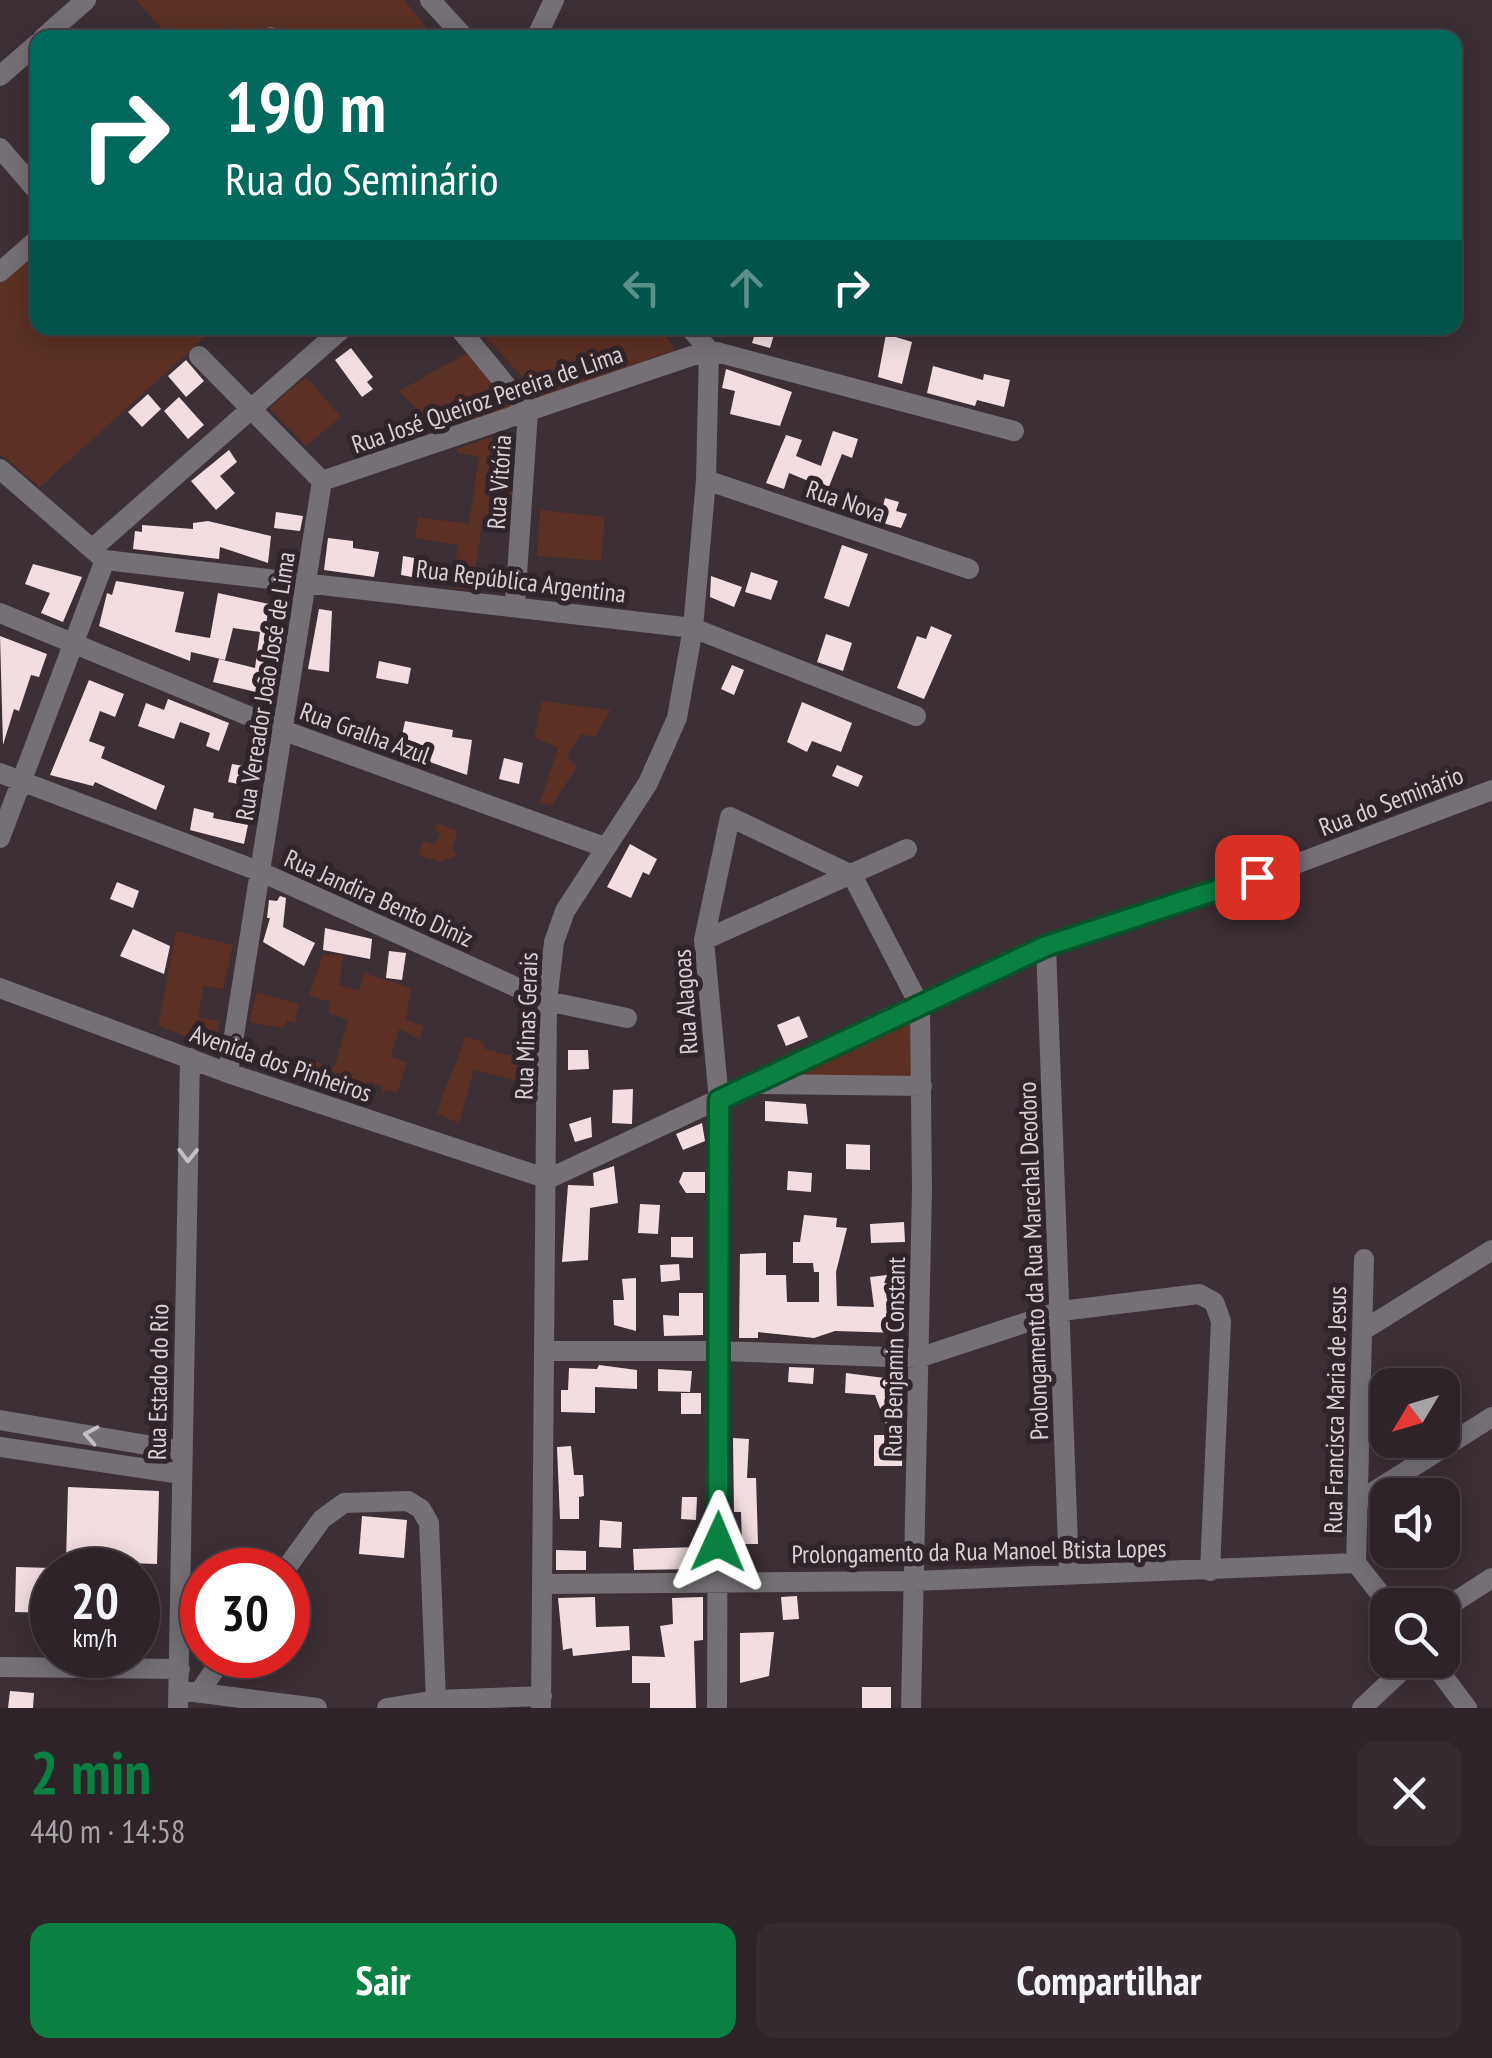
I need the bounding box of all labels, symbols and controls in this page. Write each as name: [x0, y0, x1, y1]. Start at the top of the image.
text: 190 m: [225, 61, 386, 151]
icon: right: [60, 70, 190, 200]
text: Rua do Seminário: [225, 149, 498, 207]
icon: left: [614, 260, 669, 315]
icon: ahead: [719, 260, 774, 315]
icon: right: [824, 260, 879, 315]
street label: Rua José Queiroz Pereira de Lima: [347, 338, 627, 460]
street label: Rua Vitória: [480, 434, 518, 530]
street label: Rua Nova: [802, 473, 890, 529]
street label: Rua Vereador João José de Lima: [228, 549, 302, 823]
street label: Rua República Argentina: [414, 552, 628, 610]
street label: Rua Gralha Azul: [296, 695, 434, 771]
street label: Rua do Seminário: [1314, 759, 1468, 843]
pin: [1215, 835, 1300, 920]
street label: Rua Jandira Bento Diniz: [280, 842, 478, 954]
icon: arrive: [1230, 850, 1285, 905]
street label: Rua Alagoas: [665, 948, 705, 1056]
street label: Rua Minas Gerais: [507, 952, 545, 1100]
street label: Avenida dos Pinheiros: [186, 1017, 376, 1109]
street label: Prolongamento da Rua Marechal Deodoro: [1011, 1081, 1055, 1441]
one-way arrow: [177, 1148, 199, 1164]
street label: Rua Benjamin Constant: [876, 1256, 912, 1457]
street label: Rua Francisca Maria de Jesus: [1317, 1286, 1353, 1534]
street label: Rua Estado do Rio: [141, 1304, 175, 1460]
north arrow: [1370, 1368, 1460, 1458]
map controls: [1370, 1368, 1460, 1678]
one-way arrow: [83, 1426, 99, 1447]
button: sound: [1370, 1478, 1460, 1568]
position arrow: [666, 1490, 770, 1594]
street label: Prolongamento da Rua Manoel Btista Lopes: [791, 1532, 1167, 1570]
speed limit sign: 30: [180, 1548, 310, 1678]
text: 20: [71, 1568, 119, 1633]
button: search: [1370, 1588, 1460, 1678]
text: km/h: [73, 1622, 117, 1654]
text: 2 min: [30, 1733, 151, 1811]
button: close: [1357, 1741, 1462, 1846]
text: 440 m · 14:58: [30, 1810, 185, 1852]
button: Sair: [30, 1923, 736, 2038]
button: Compartilhar: [756, 1923, 1462, 2038]

